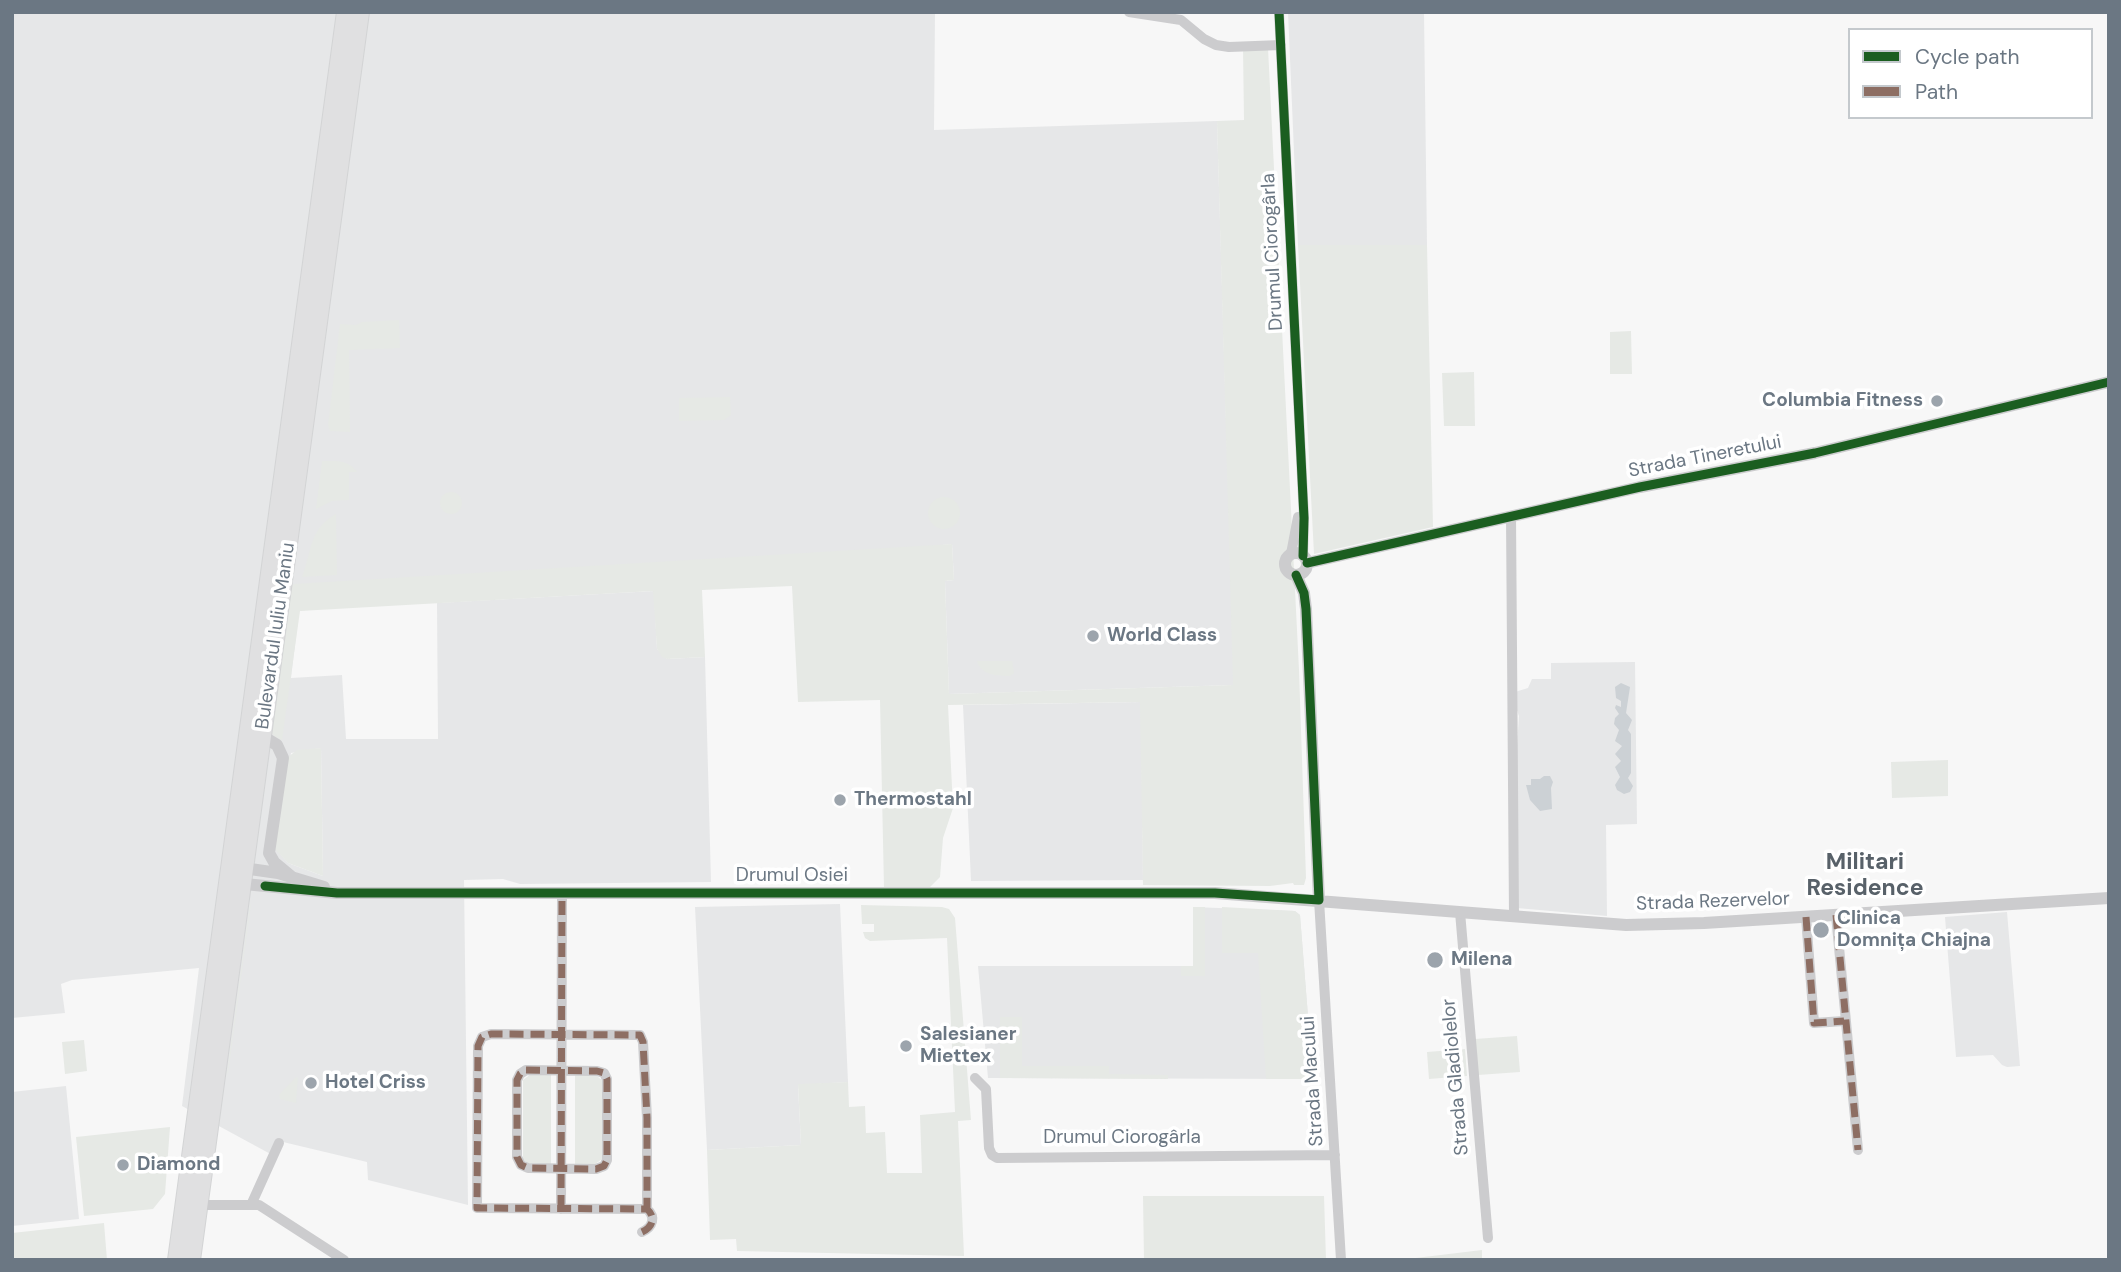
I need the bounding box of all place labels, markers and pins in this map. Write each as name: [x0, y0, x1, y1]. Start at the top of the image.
place label: Columbia Fitness: [1762, 390, 1923, 412]
marker: Columbia Fitness: [1929, 393, 1945, 409]
place label: World Class: [1107, 625, 1217, 647]
marker: World Class: [1085, 628, 1101, 644]
place label: Thermostahl: [854, 789, 972, 811]
marker: Thermostahl: [832, 792, 848, 808]
place label: Clinica Domnița Chiajna: [1837, 908, 1991, 952]
marker: Clinica Domnița Chiajna: [1811, 920, 1831, 940]
place label: Milena: [1451, 949, 1512, 971]
marker: Milena: [1425, 950, 1445, 970]
place label: Salesianer Miettex: [920, 1024, 1017, 1068]
marker: Salesianer Miettex: [898, 1038, 914, 1054]
place label: Hotel Criss: [325, 1072, 426, 1094]
marker: Hotel Criss: [303, 1075, 319, 1091]
place label: Diamond: [137, 1154, 220, 1176]
marker: Diamond: [115, 1157, 131, 1173]

